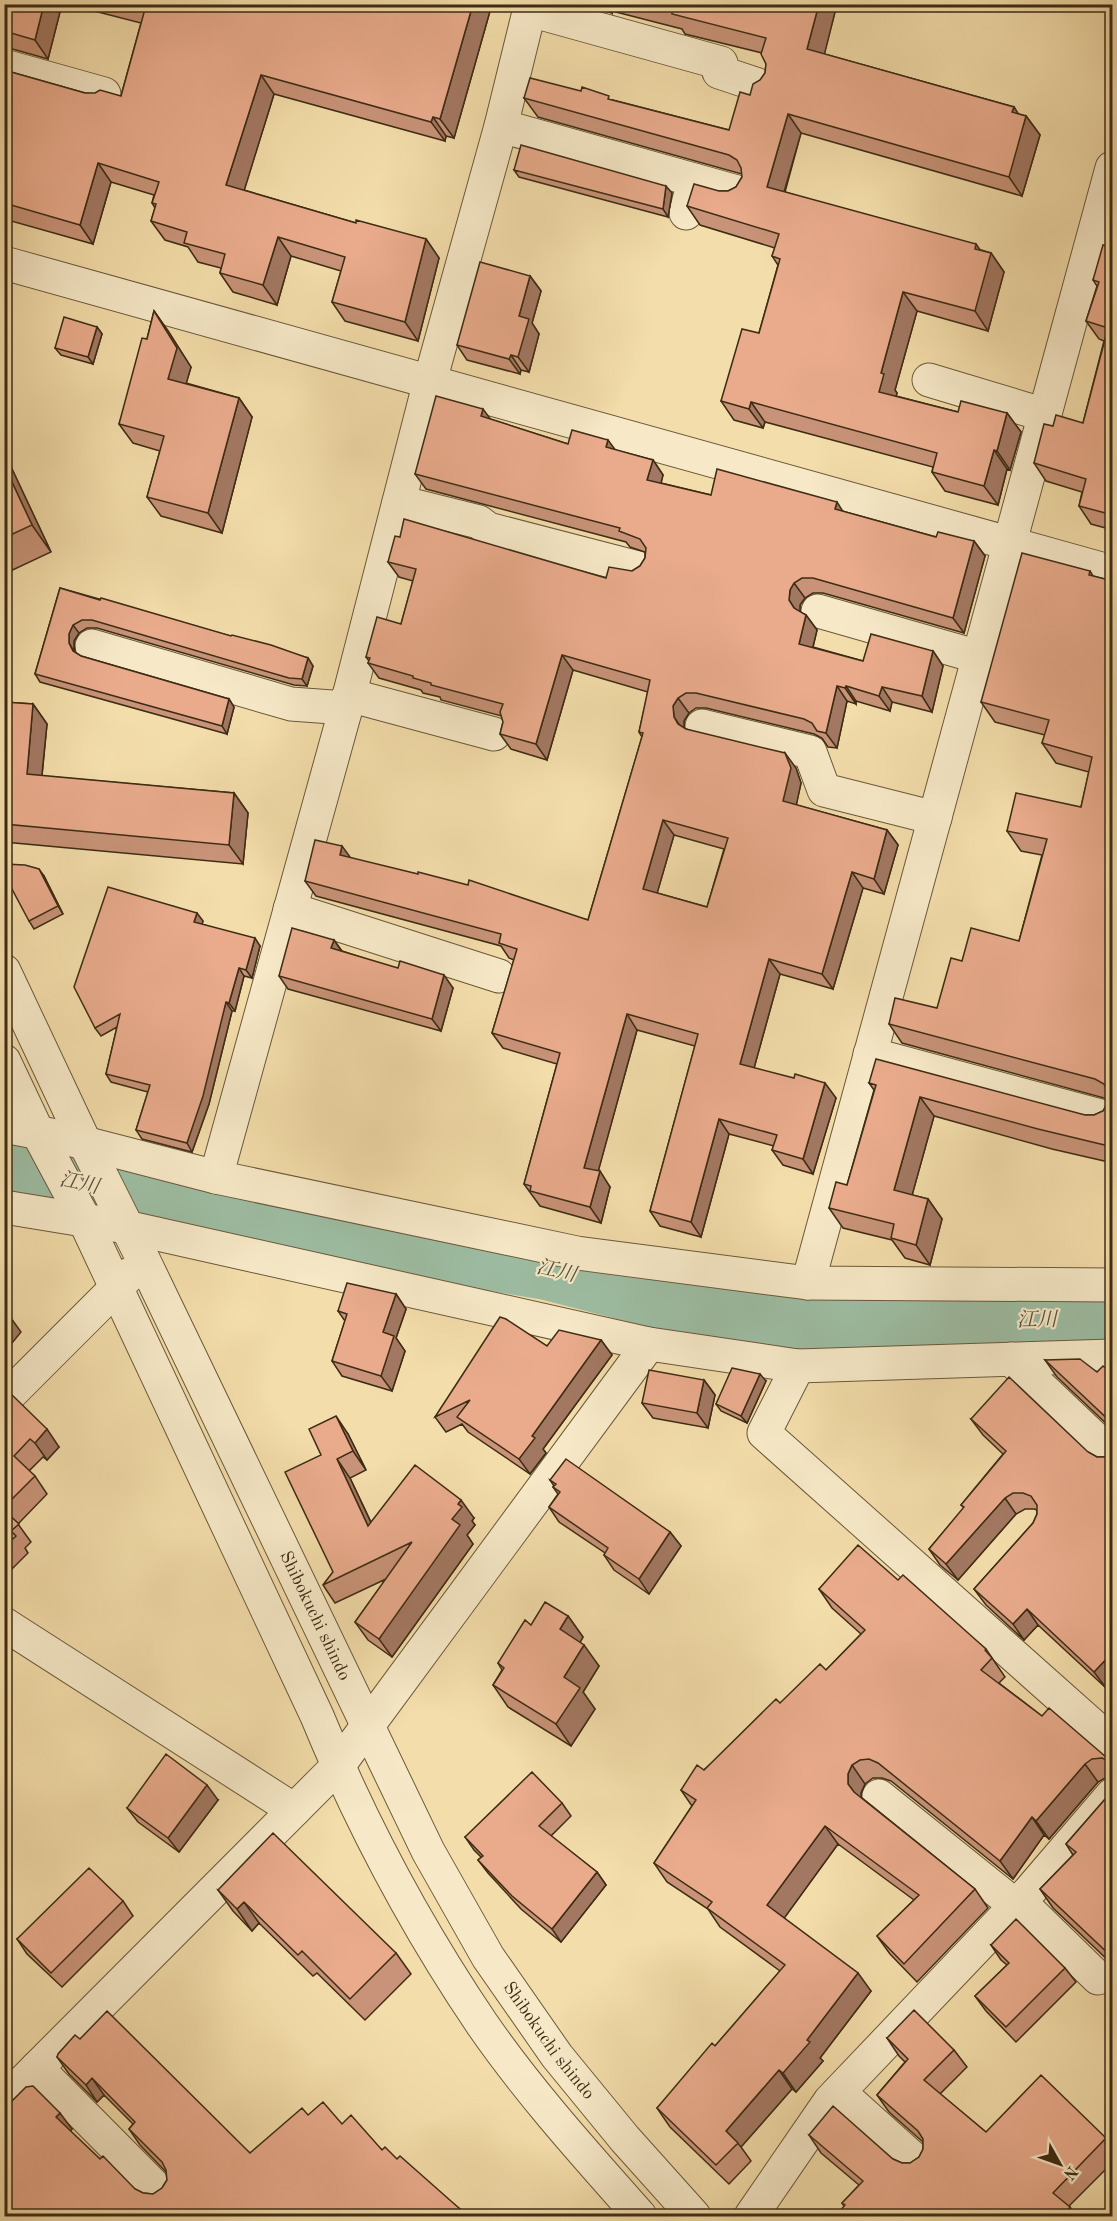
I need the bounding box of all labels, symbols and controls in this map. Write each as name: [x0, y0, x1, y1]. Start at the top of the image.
water label: 江川: [57, 1168, 103, 1198]
water label: 江川: [534, 1256, 580, 1287]
water label: 江川: [1017, 1309, 1059, 1331]
street label: Shibokuchi shindo: [276, 1548, 354, 1684]
street label: Shibokuchi shindo: [499, 1979, 598, 2103]
north arrow: [1030, 2134, 1090, 2194]
text: N: [1059, 2163, 1080, 2183]

